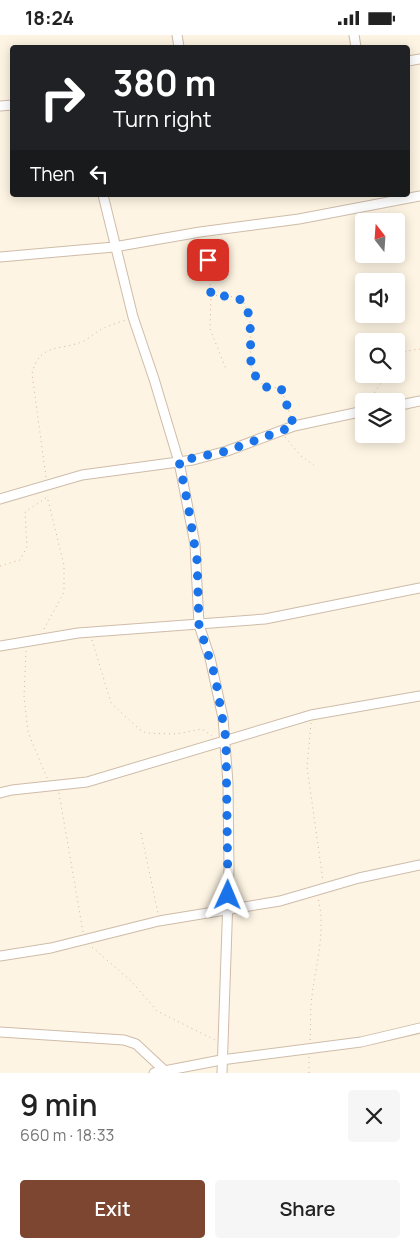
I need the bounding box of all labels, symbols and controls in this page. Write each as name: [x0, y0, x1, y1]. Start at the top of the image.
text: 18:24: [25, 5, 74, 31]
text: 380 m: [113, 59, 216, 107]
icon: right: [30, 65, 95, 130]
text: Turn right: [113, 104, 211, 134]
icon: left: [85, 160, 113, 188]
text: Then: [30, 161, 75, 187]
north arrow: [355, 213, 405, 263]
map controls: [355, 213, 405, 443]
pin: [187, 239, 229, 281]
icon: arrive: [194, 246, 222, 274]
button: sound: [355, 273, 405, 323]
button: search: [355, 333, 405, 383]
button: layers: [355, 393, 405, 443]
position arrow: [201, 868, 253, 920]
text: 9 min: [20, 1084, 98, 1125]
button: close: [348, 1090, 400, 1142]
text: 660 m · 18:33: [20, 1124, 114, 1146]
button: Exit: [20, 1180, 205, 1238]
button: Share: [215, 1180, 400, 1238]

